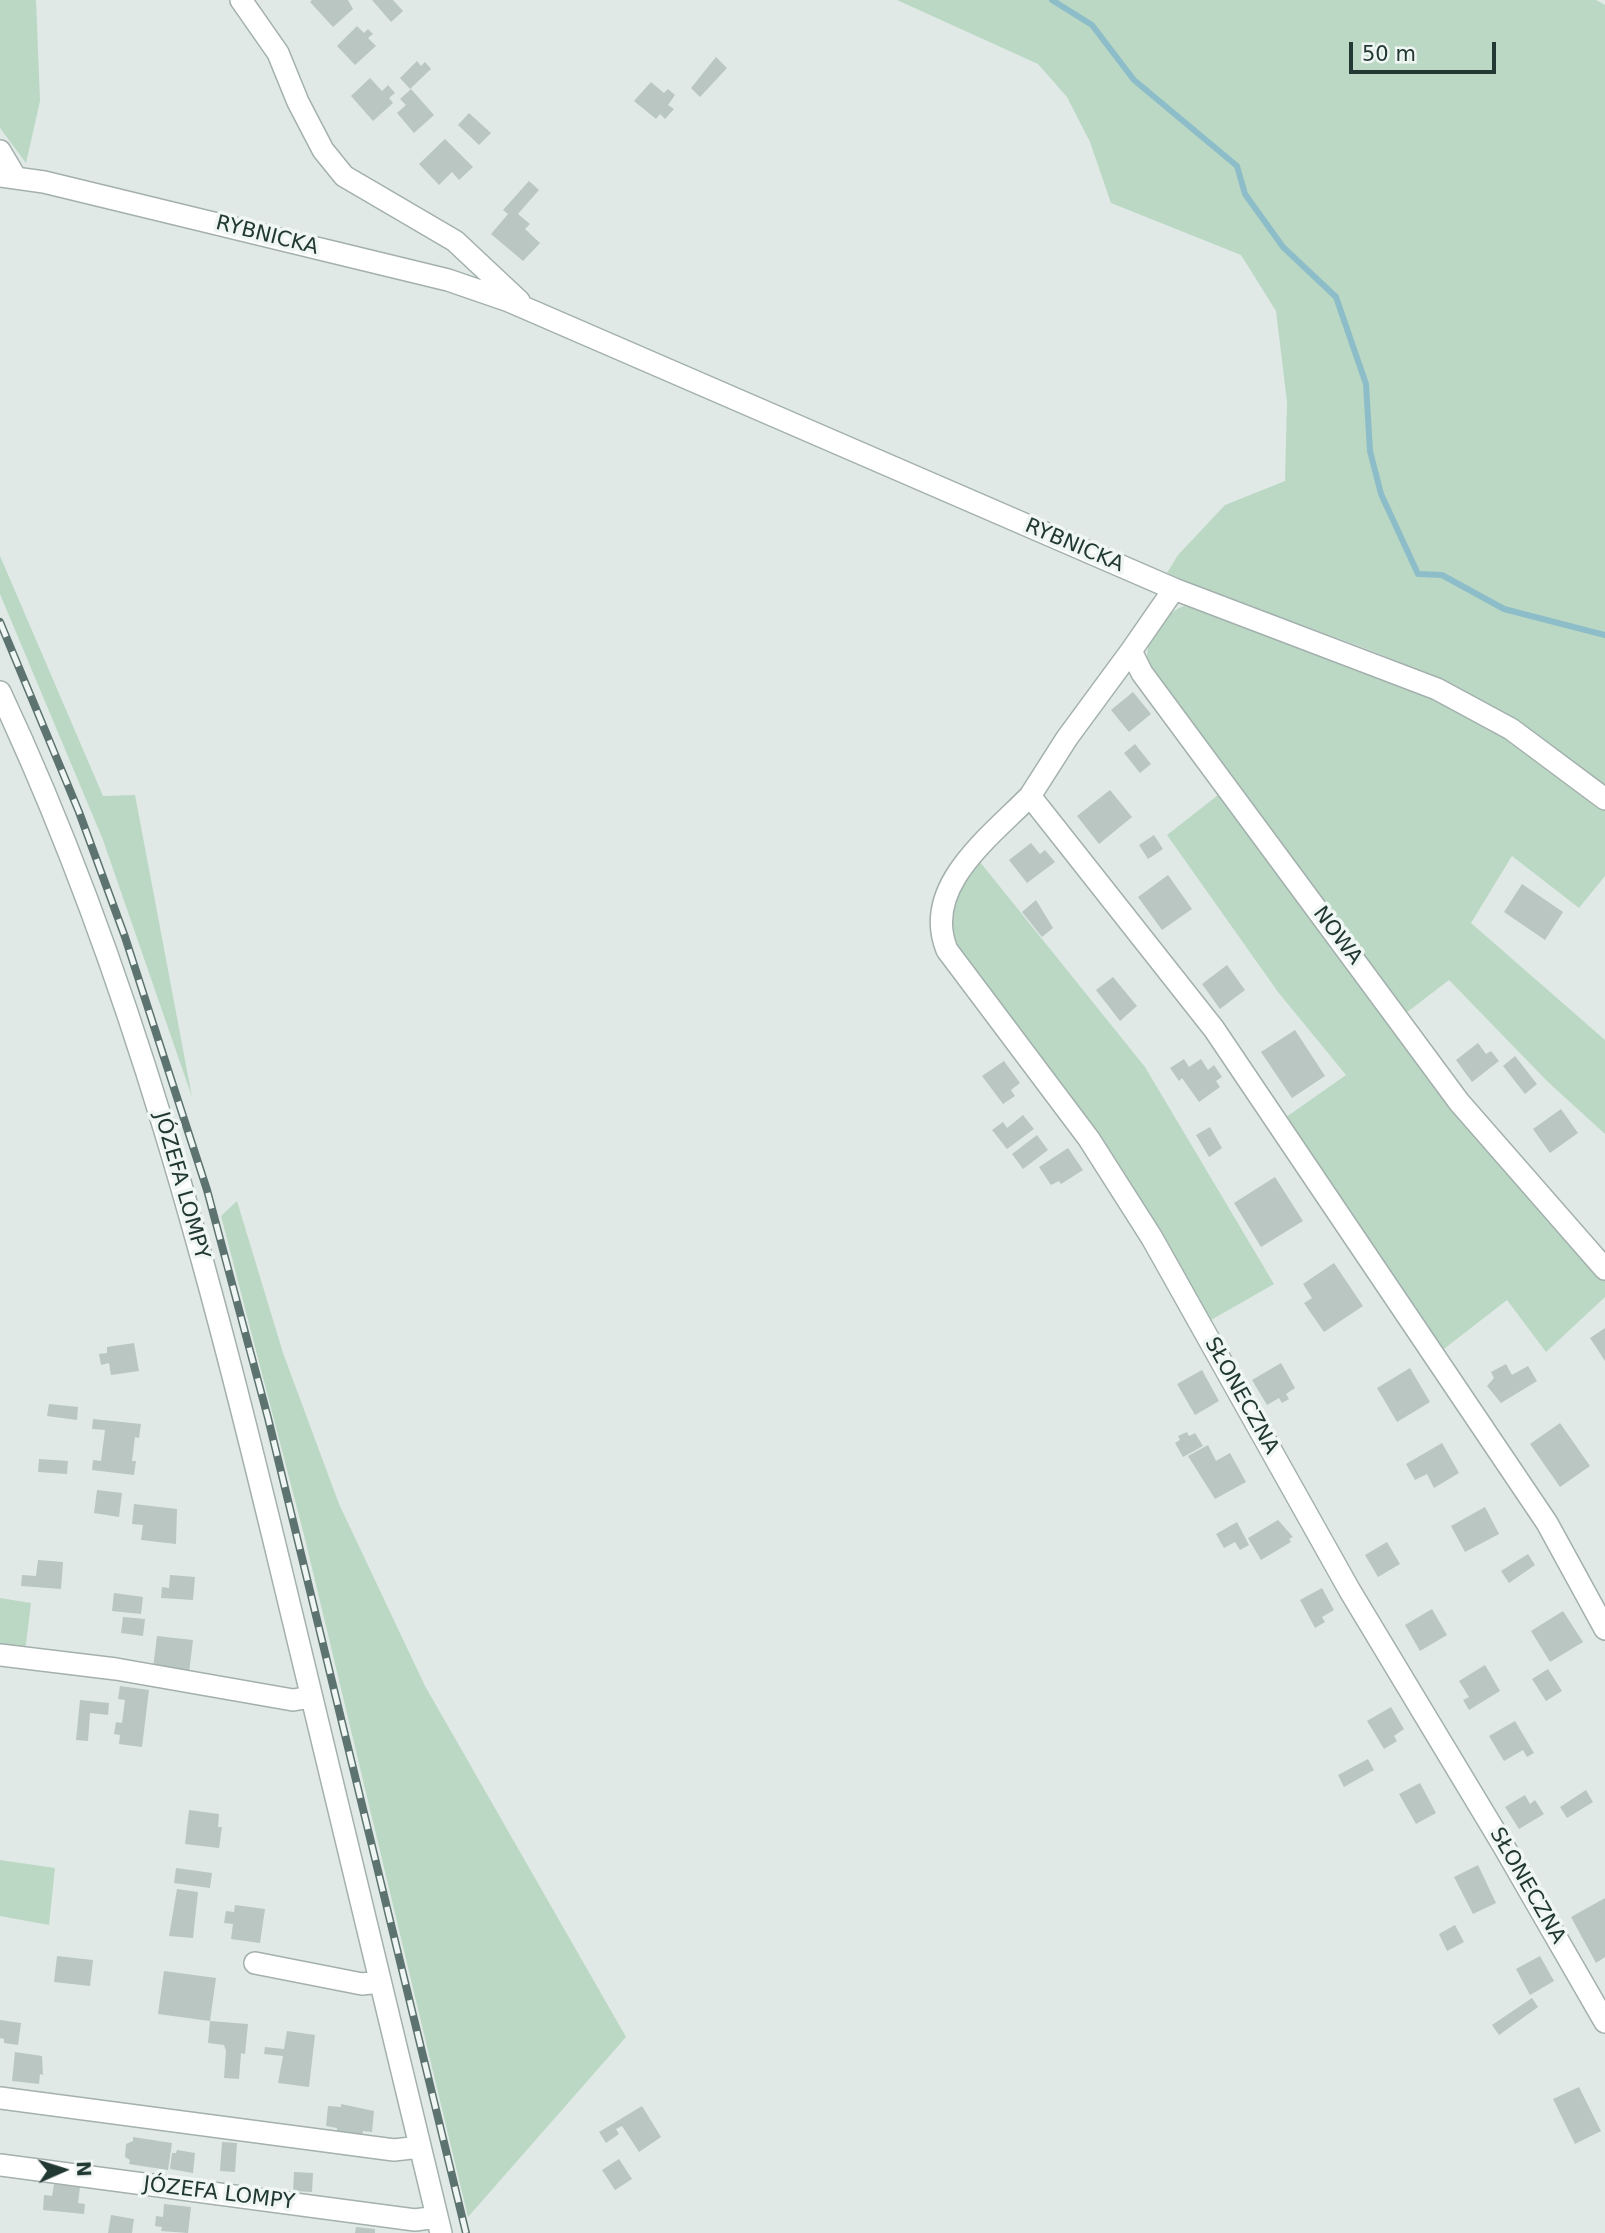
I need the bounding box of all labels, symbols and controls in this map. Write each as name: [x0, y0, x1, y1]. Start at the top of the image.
scale bar: [1353, 28, 1500, 72]
text: 50 m: [1362, 42, 1416, 66]
street label: RYBNICKA: [213, 211, 321, 261]
street label: RYBNICKA: [1021, 514, 1127, 578]
street label: NOWA: [1307, 902, 1367, 970]
street label: JÓZEFA LOMPY: [148, 1109, 214, 1263]
street label: SŁONECZNA: [1199, 1333, 1283, 1459]
street label: SŁONECZNA: [1484, 1824, 1570, 1948]
north arrow: [28, 2135, 98, 2205]
text: N: [73, 2160, 95, 2177]
street label: JÓZEFA LOMPY: [142, 2172, 296, 2216]

